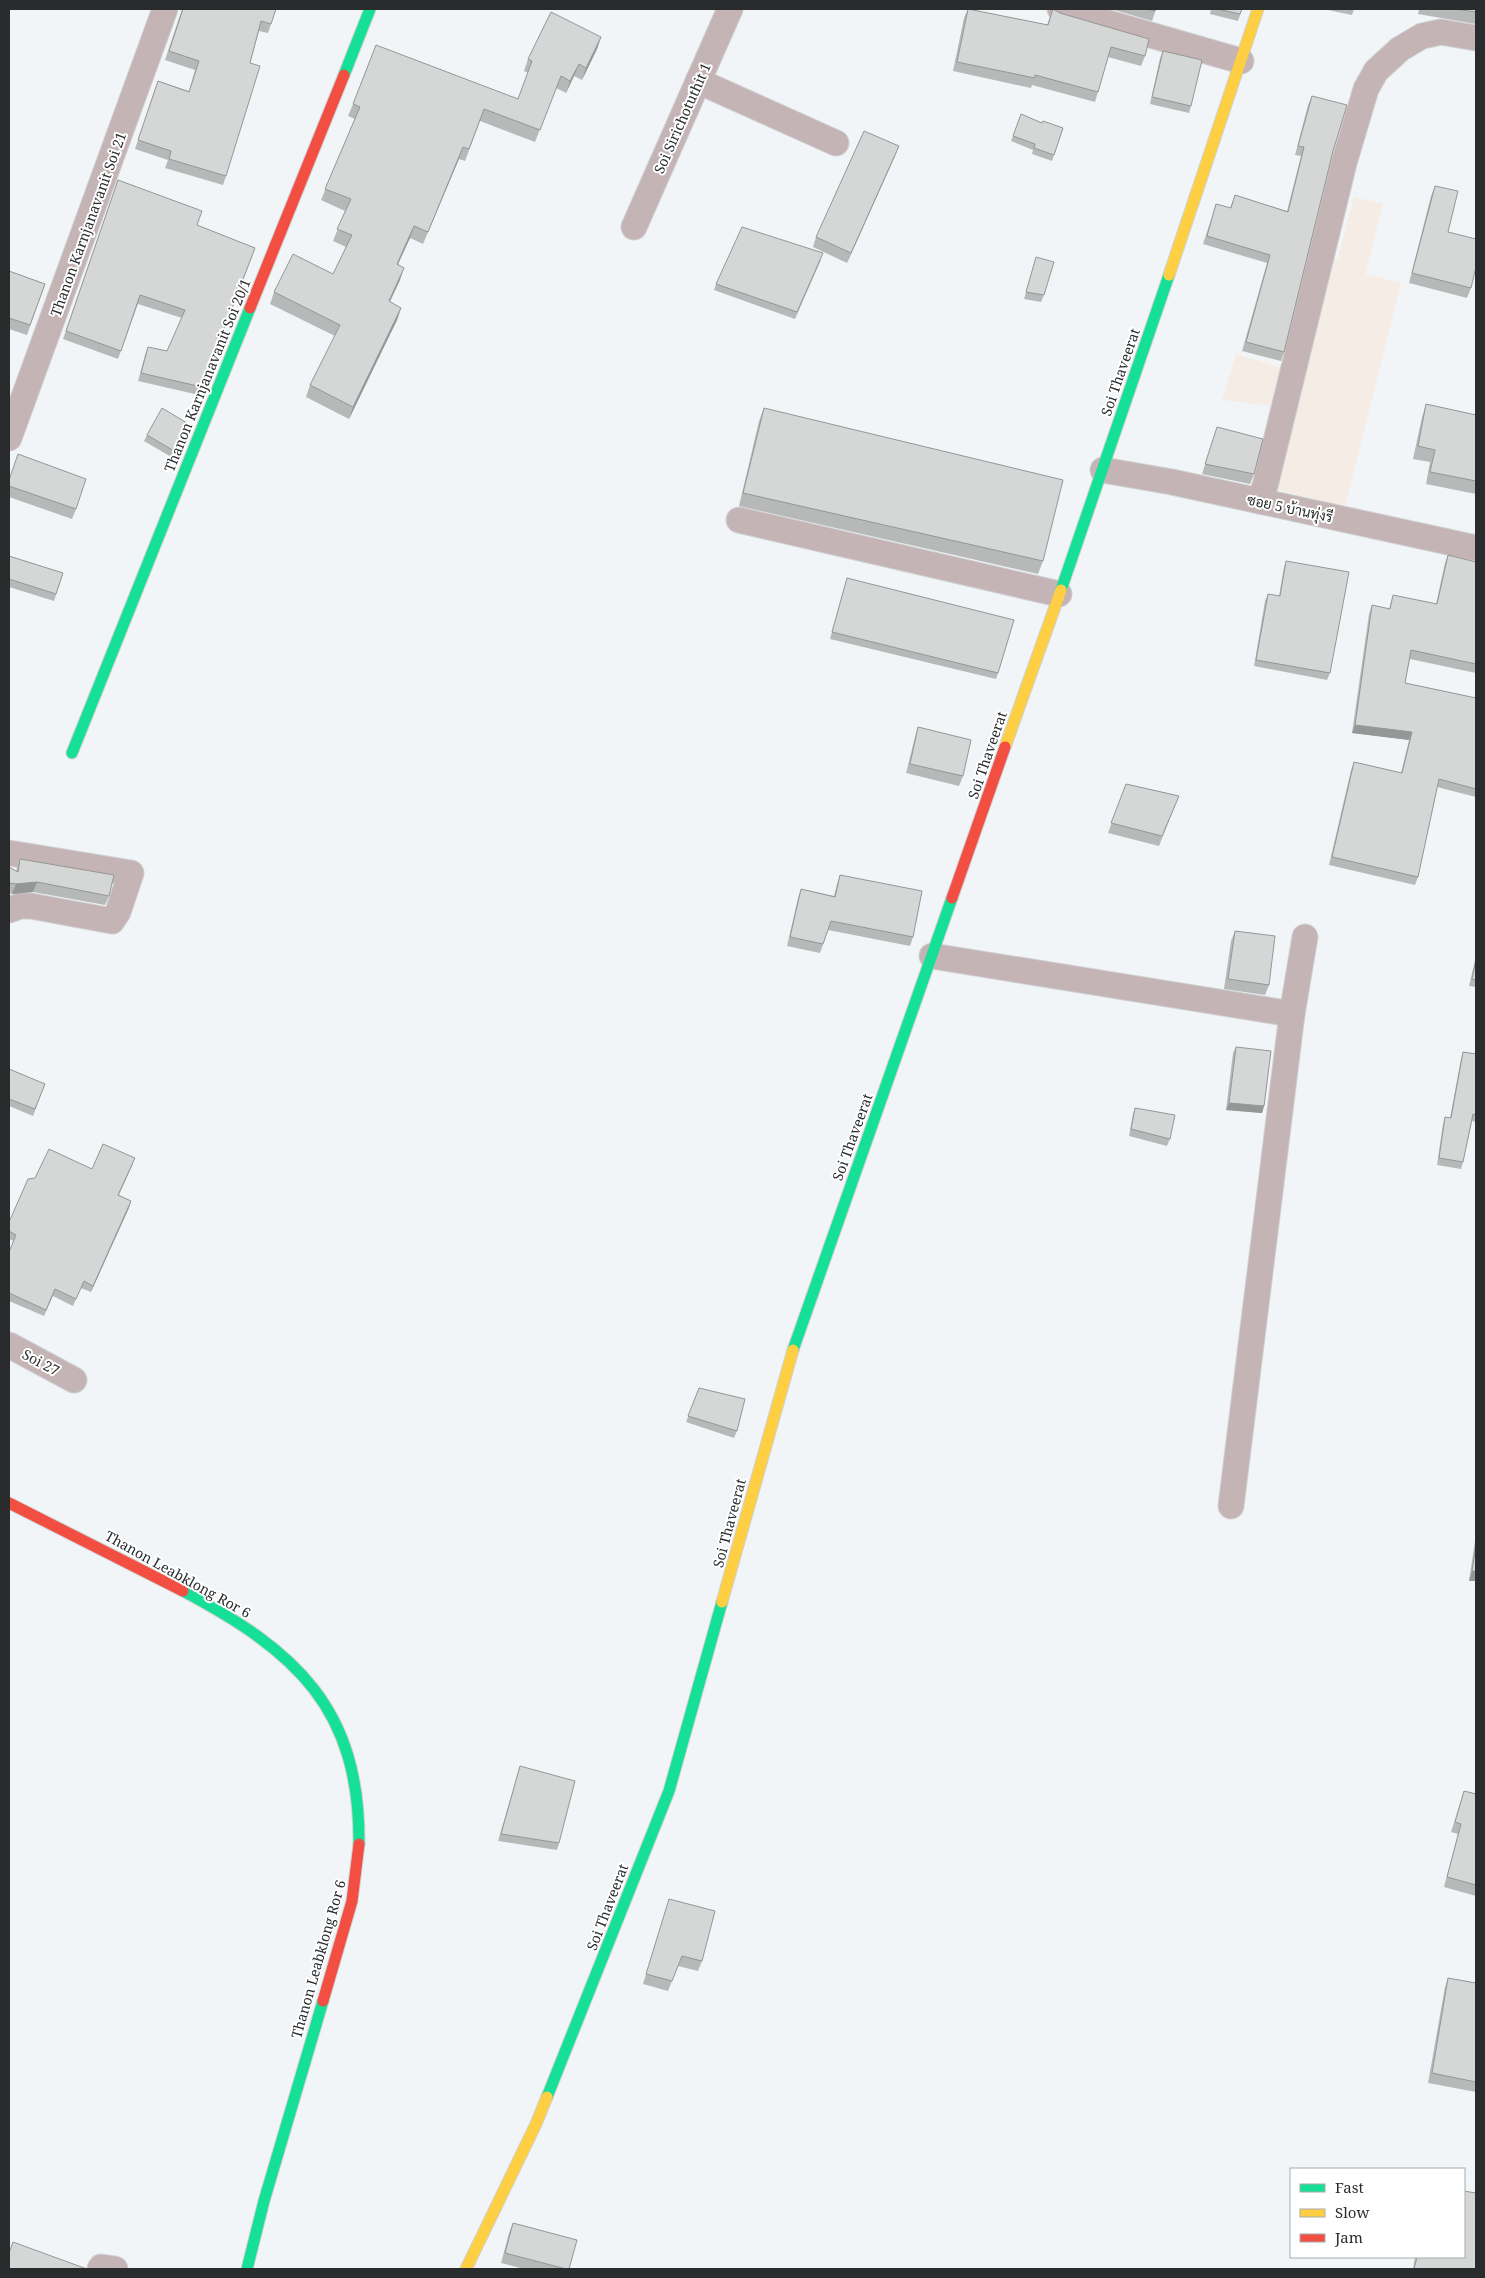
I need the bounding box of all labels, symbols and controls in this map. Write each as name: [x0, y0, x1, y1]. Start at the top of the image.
street label: Soi Sirichotuthit 1: [649, 60, 715, 176]
street label: Thanon Karnjanavanit Soi 21: [46, 129, 130, 319]
street label: Thanon Karnjanavanit Soi 20/1: [159, 276, 255, 474]
street label: Soi Thaveerat: [1096, 326, 1144, 418]
street label: ซอย 5 บ้านทุ่งรี: [1245, 490, 1335, 527]
street label: Soi Thaveerat: [963, 709, 1011, 801]
street label: Soi Thaveerat: [827, 1091, 877, 1183]
street label: Soi 27: [19, 1344, 63, 1380]
street label: Soi Thaveerat: [708, 1476, 750, 1570]
street label: Thanon Leabklong Ror 6: [102, 1526, 254, 1622]
street label: Soi Thaveerat: [582, 1861, 632, 1953]
street label: Thanon Leabklong Ror 6: [286, 1877, 350, 2040]
legend: [1290, 2168, 1465, 2258]
text: Fast: [1335, 2177, 1364, 2197]
text: Slow: [1335, 2202, 1369, 2222]
text: Jam: [1334, 2227, 1363, 2247]

